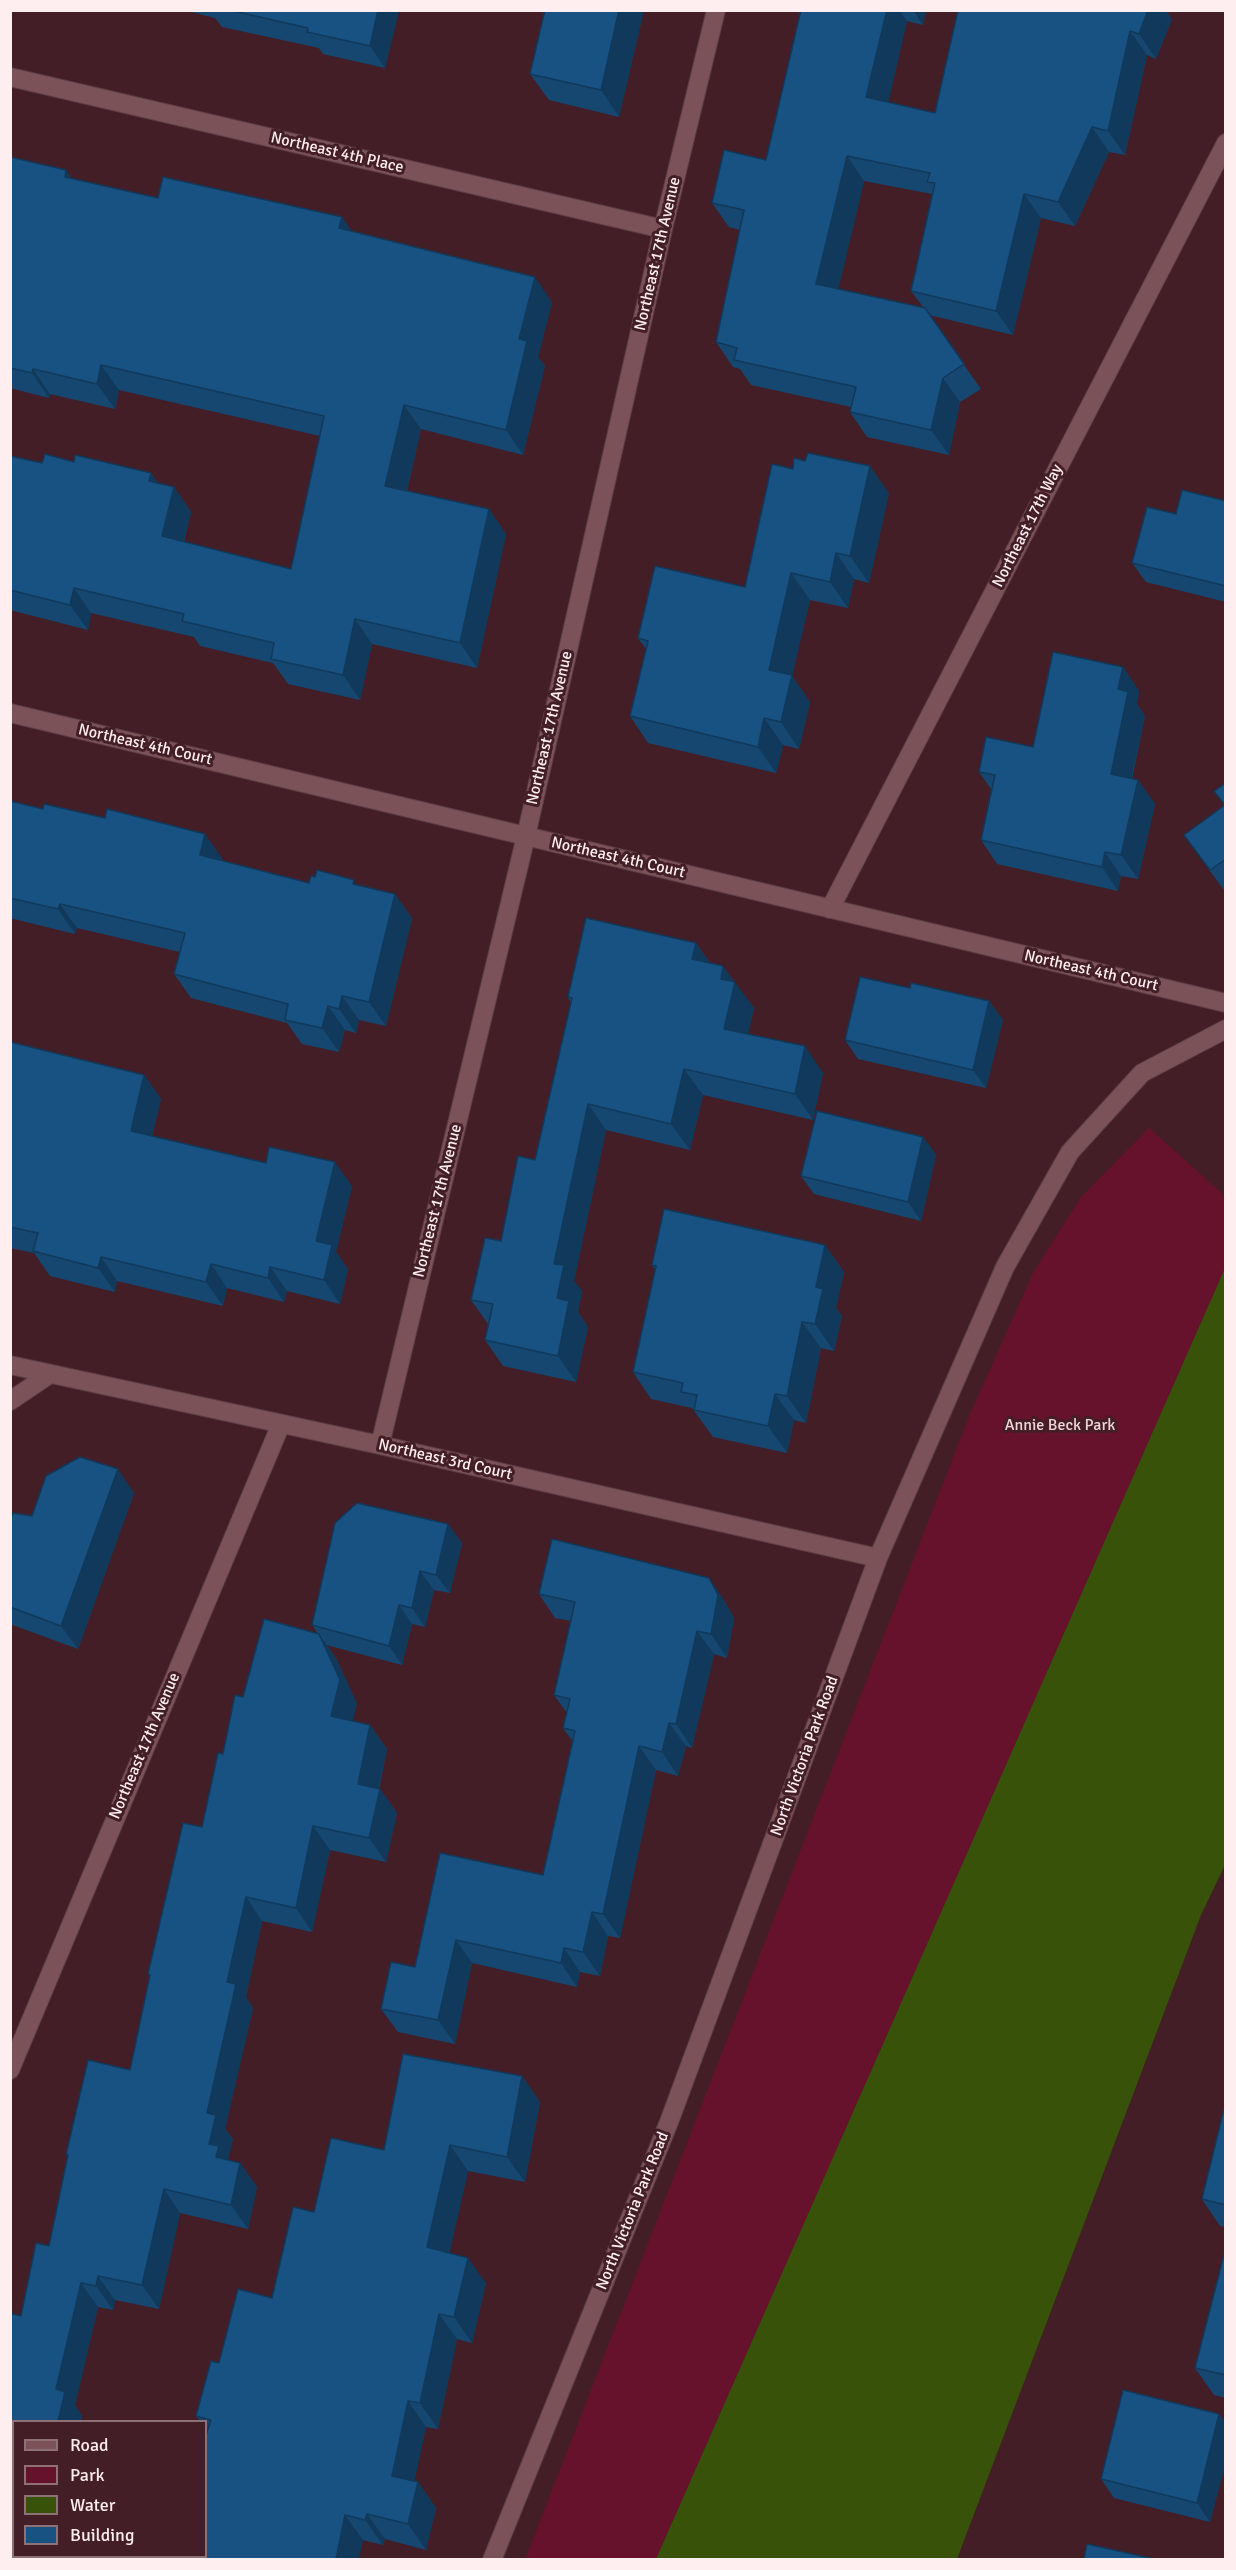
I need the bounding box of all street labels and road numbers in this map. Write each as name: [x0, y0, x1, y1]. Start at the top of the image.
street label: Northeast 4th Place: [269, 128, 405, 178]
street label: Northeast 17th Avenue: [631, 175, 685, 333]
street label: Northeast 17th Way: [989, 461, 1067, 591]
street label: Northeast 17th Avenue: [523, 649, 577, 807]
street label: Northeast 4th Court: [76, 720, 214, 770]
street label: Northeast 4th Court: [549, 833, 687, 883]
street label: Northeast 4th Court: [1022, 946, 1160, 996]
street label: Northeast 17th Avenue: [410, 1122, 466, 1280]
street label: Northeast 3rd Court: [376, 1435, 514, 1485]
street label: Northeast 17th Avenue: [105, 1670, 185, 1822]
street label: North Victoria Park Road: [767, 1673, 843, 1839]
street label: North Victoria Park Road: [592, 2129, 674, 2293]

